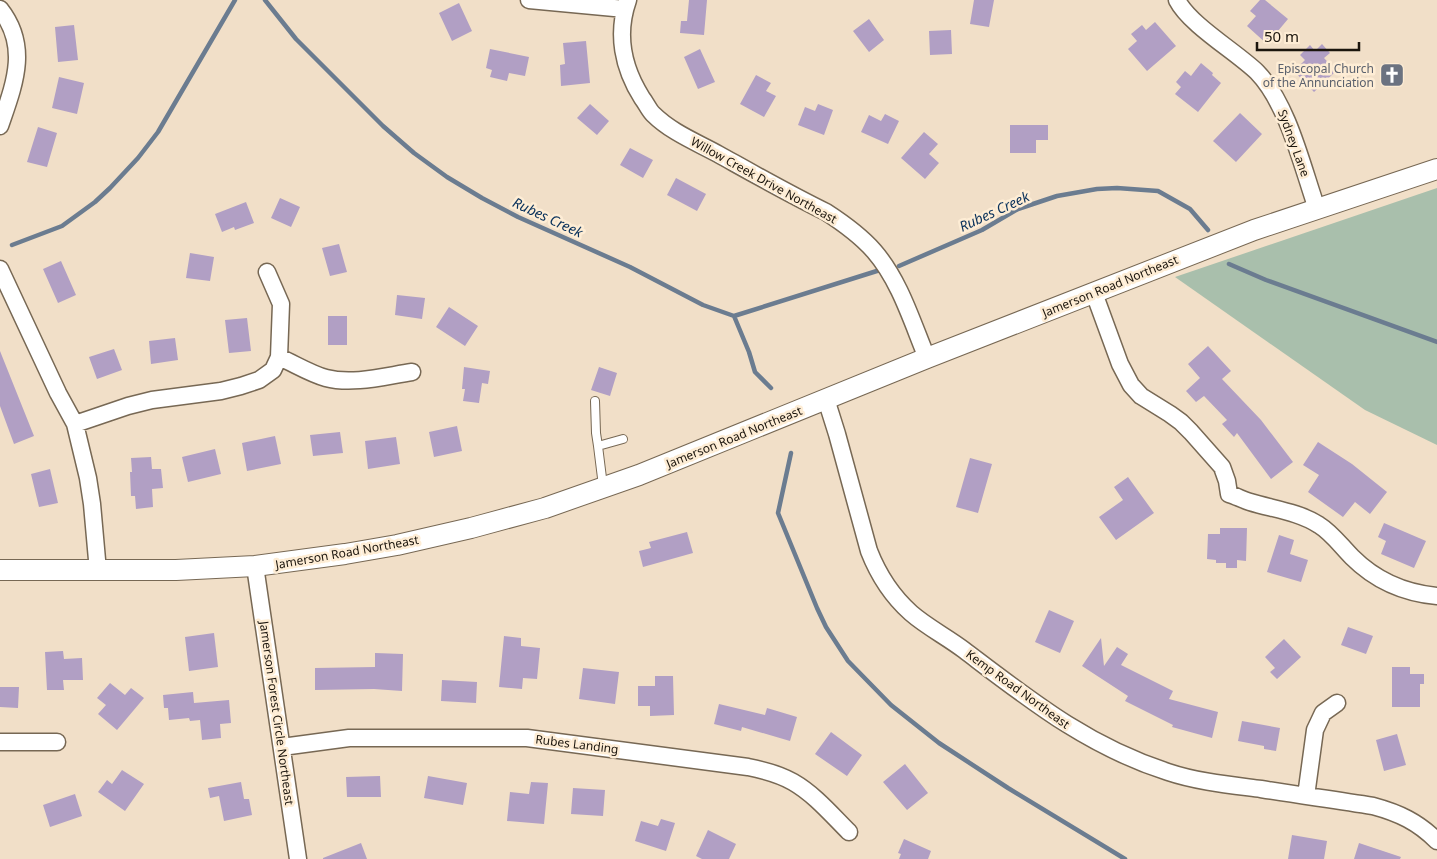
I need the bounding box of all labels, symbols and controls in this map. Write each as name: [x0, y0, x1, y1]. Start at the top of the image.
scale bar: [1257, 20, 1360, 52]
text: 50 m: [1264, 26, 1299, 46]
place label: Episcopal Church of the Annunciation: [1263, 60, 1374, 91]
church icon: Episcopal Church of the Annunciation: [1379, 62, 1405, 88]
street label: Sydney Lane: [1274, 107, 1314, 179]
street label: Willow Creek Drive Northeast: [688, 133, 841, 228]
water label: Rubes Creek: [956, 186, 1033, 236]
water label: Rubes Creek: [510, 192, 587, 242]
street label: Jamerson Road Northeast: [1039, 251, 1181, 321]
street label: Jamerson Road Northeast: [663, 402, 805, 472]
street label: Jamerson Road Northeast: [273, 531, 421, 573]
street label: Jamerson Forest Circle Northeast: [256, 619, 298, 807]
street label: Kemp Road Northeast: [963, 646, 1074, 733]
street label: Rubes Landing: [534, 730, 620, 758]

